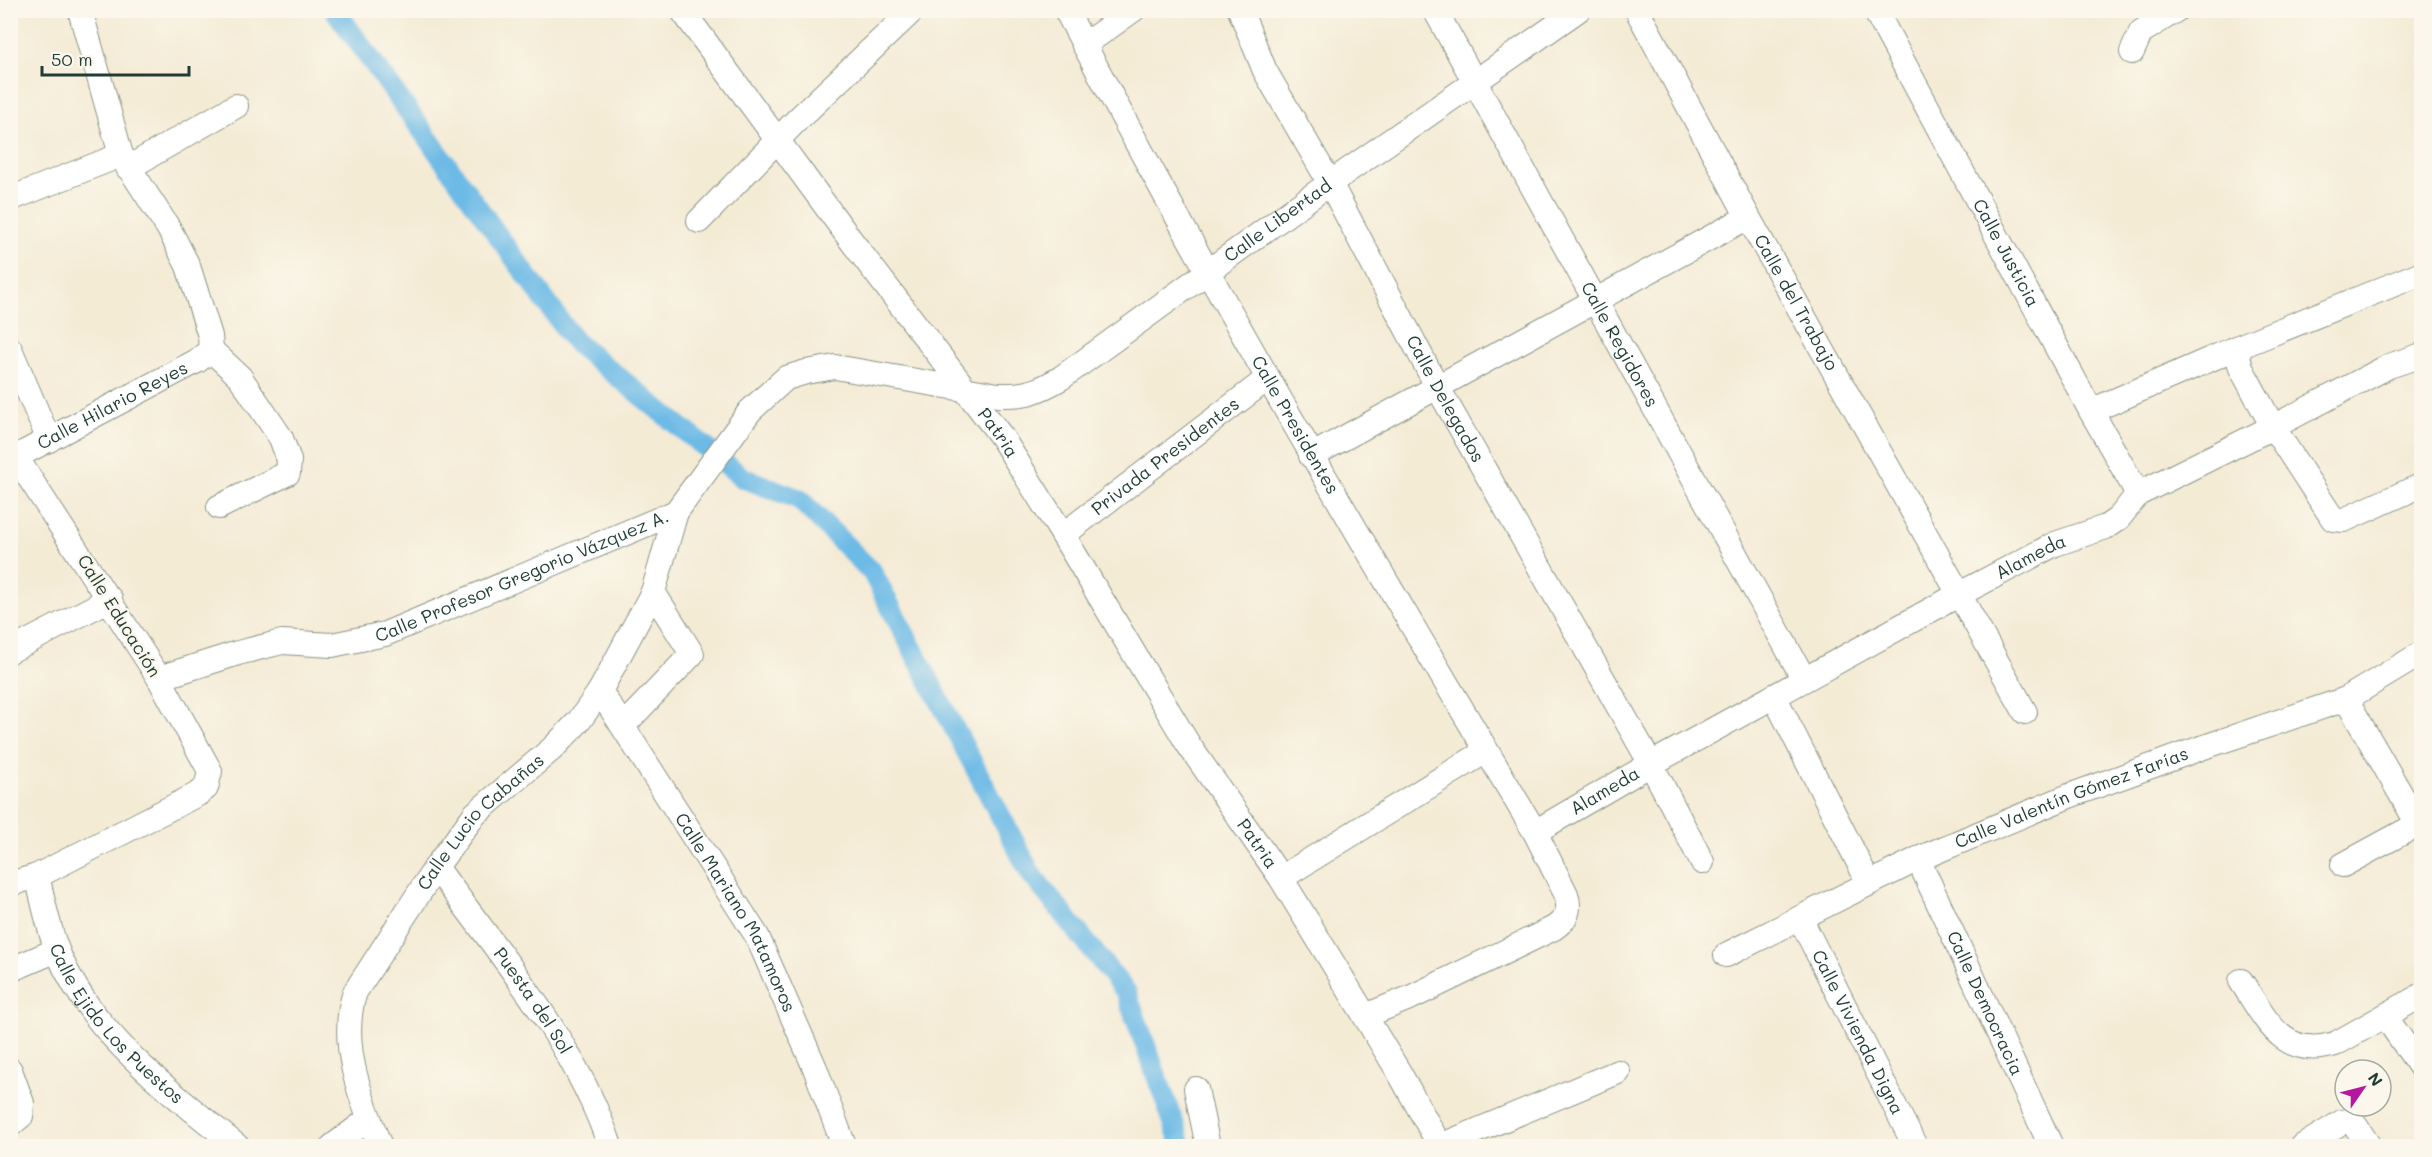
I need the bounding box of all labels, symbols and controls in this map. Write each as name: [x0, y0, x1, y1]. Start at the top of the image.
scale bar: [42, 39, 189, 77]
text: 50 m: [51, 47, 93, 71]
street label: Calle Libertad: [1219, 173, 1336, 267]
street label: Calle Justicia: [1968, 194, 2046, 311]
street label: Calle del Trabajo: [1749, 230, 1845, 375]
street label: Calle Regidores: [1576, 277, 1665, 411]
street label: Calle Delegados: [1401, 331, 1491, 466]
street label: Calle Presidentes: [1247, 351, 1345, 498]
street label: Calle Hilario Reyes: [33, 355, 192, 455]
street label: Privada Presidentes: [1086, 391, 1244, 520]
street label: Patria: [973, 403, 1025, 462]
street label: Calle Profesor Gregorio Vázquez A.: [373, 503, 672, 647]
street label: Alameda: [1991, 528, 2069, 584]
street label: Calle Educación: [73, 550, 167, 681]
street label: Calle Valentín Gómez Farías: [1951, 741, 2191, 853]
street label: Calle Lucio Cabañas: [411, 748, 549, 895]
street label: Alameda: [1565, 761, 1643, 820]
street label: Calle Mariano Matamoros: [670, 808, 802, 1016]
street label: Patria: [1232, 813, 1284, 873]
street label: Calle Democracia: [1942, 927, 2030, 1079]
street label: Calle Ejido Los Puestos: [45, 940, 189, 1109]
street label: Puesta del Sol: [489, 942, 578, 1058]
street label: Calle Vivienda Digna: [1807, 945, 1910, 1118]
north arrow: [2333, 1058, 2393, 1118]
text: N: [2364, 1068, 2388, 1090]

